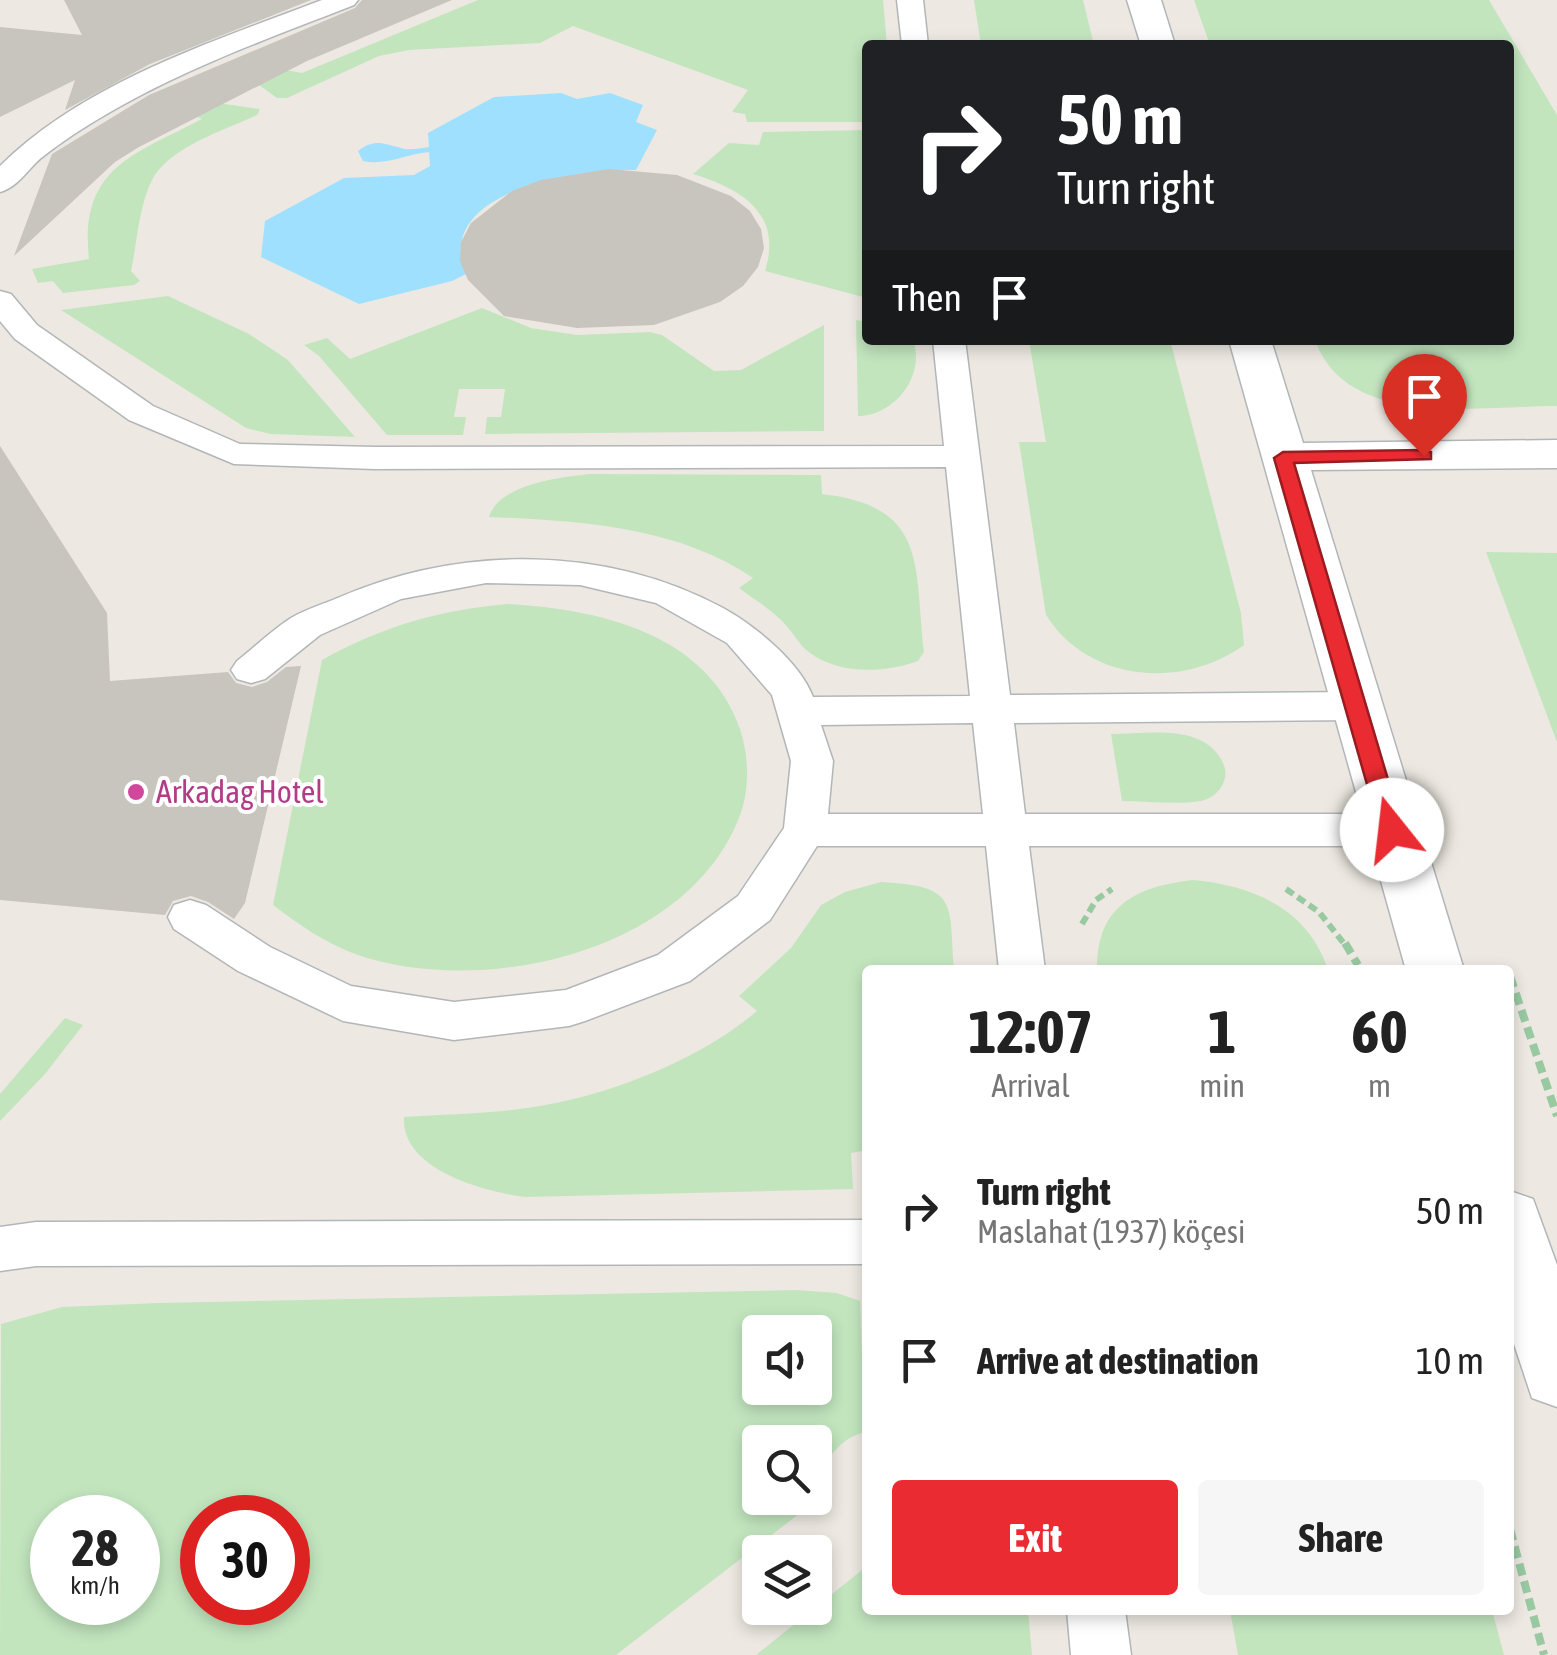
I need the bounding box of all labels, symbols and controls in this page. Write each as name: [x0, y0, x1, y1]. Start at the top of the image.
text: 50 m: [1057, 79, 1183, 159]
icon: right: [892, 80, 1022, 210]
text: Turn right: [1057, 162, 1215, 214]
icon: arrive: [982, 270, 1037, 325]
text: Then: [892, 276, 962, 319]
pin: [1382, 354, 1467, 457]
icon: arrive: [1397, 369, 1452, 424]
place label: Arkadag Hotel: [156, 773, 324, 810]
position arrow: [1340, 778, 1444, 882]
marker: Arkadag Hotel: [125, 781, 147, 803]
text: 12:07: [968, 997, 1093, 1066]
text: 1: [1208, 997, 1236, 1066]
text: 60: [1351, 997, 1408, 1066]
text: Arrival: [992, 1067, 1070, 1104]
text: min: [1199, 1067, 1245, 1104]
text: m: [1368, 1067, 1391, 1104]
text: Turn right: [977, 1170, 1111, 1213]
icon: right: [892, 1183, 947, 1238]
text: 50 m: [1416, 1189, 1484, 1232]
text: Maslahat (1937) köçesi: [977, 1213, 1245, 1250]
map controls: [742, 1315, 832, 1625]
button: sound: [742, 1315, 832, 1405]
icon: arrive: [892, 1333, 947, 1388]
text: Arrive at destination: [977, 1339, 1259, 1382]
text: 10 m: [1416, 1339, 1484, 1382]
button: search: [742, 1425, 832, 1515]
button: Exit: [892, 1480, 1178, 1595]
button: Share: [1198, 1480, 1484, 1595]
speed limit sign: 30: [180, 1495, 310, 1625]
text: 28: [71, 1519, 118, 1577]
button: layers: [742, 1535, 832, 1625]
text: km/h: [70, 1571, 120, 1599]

